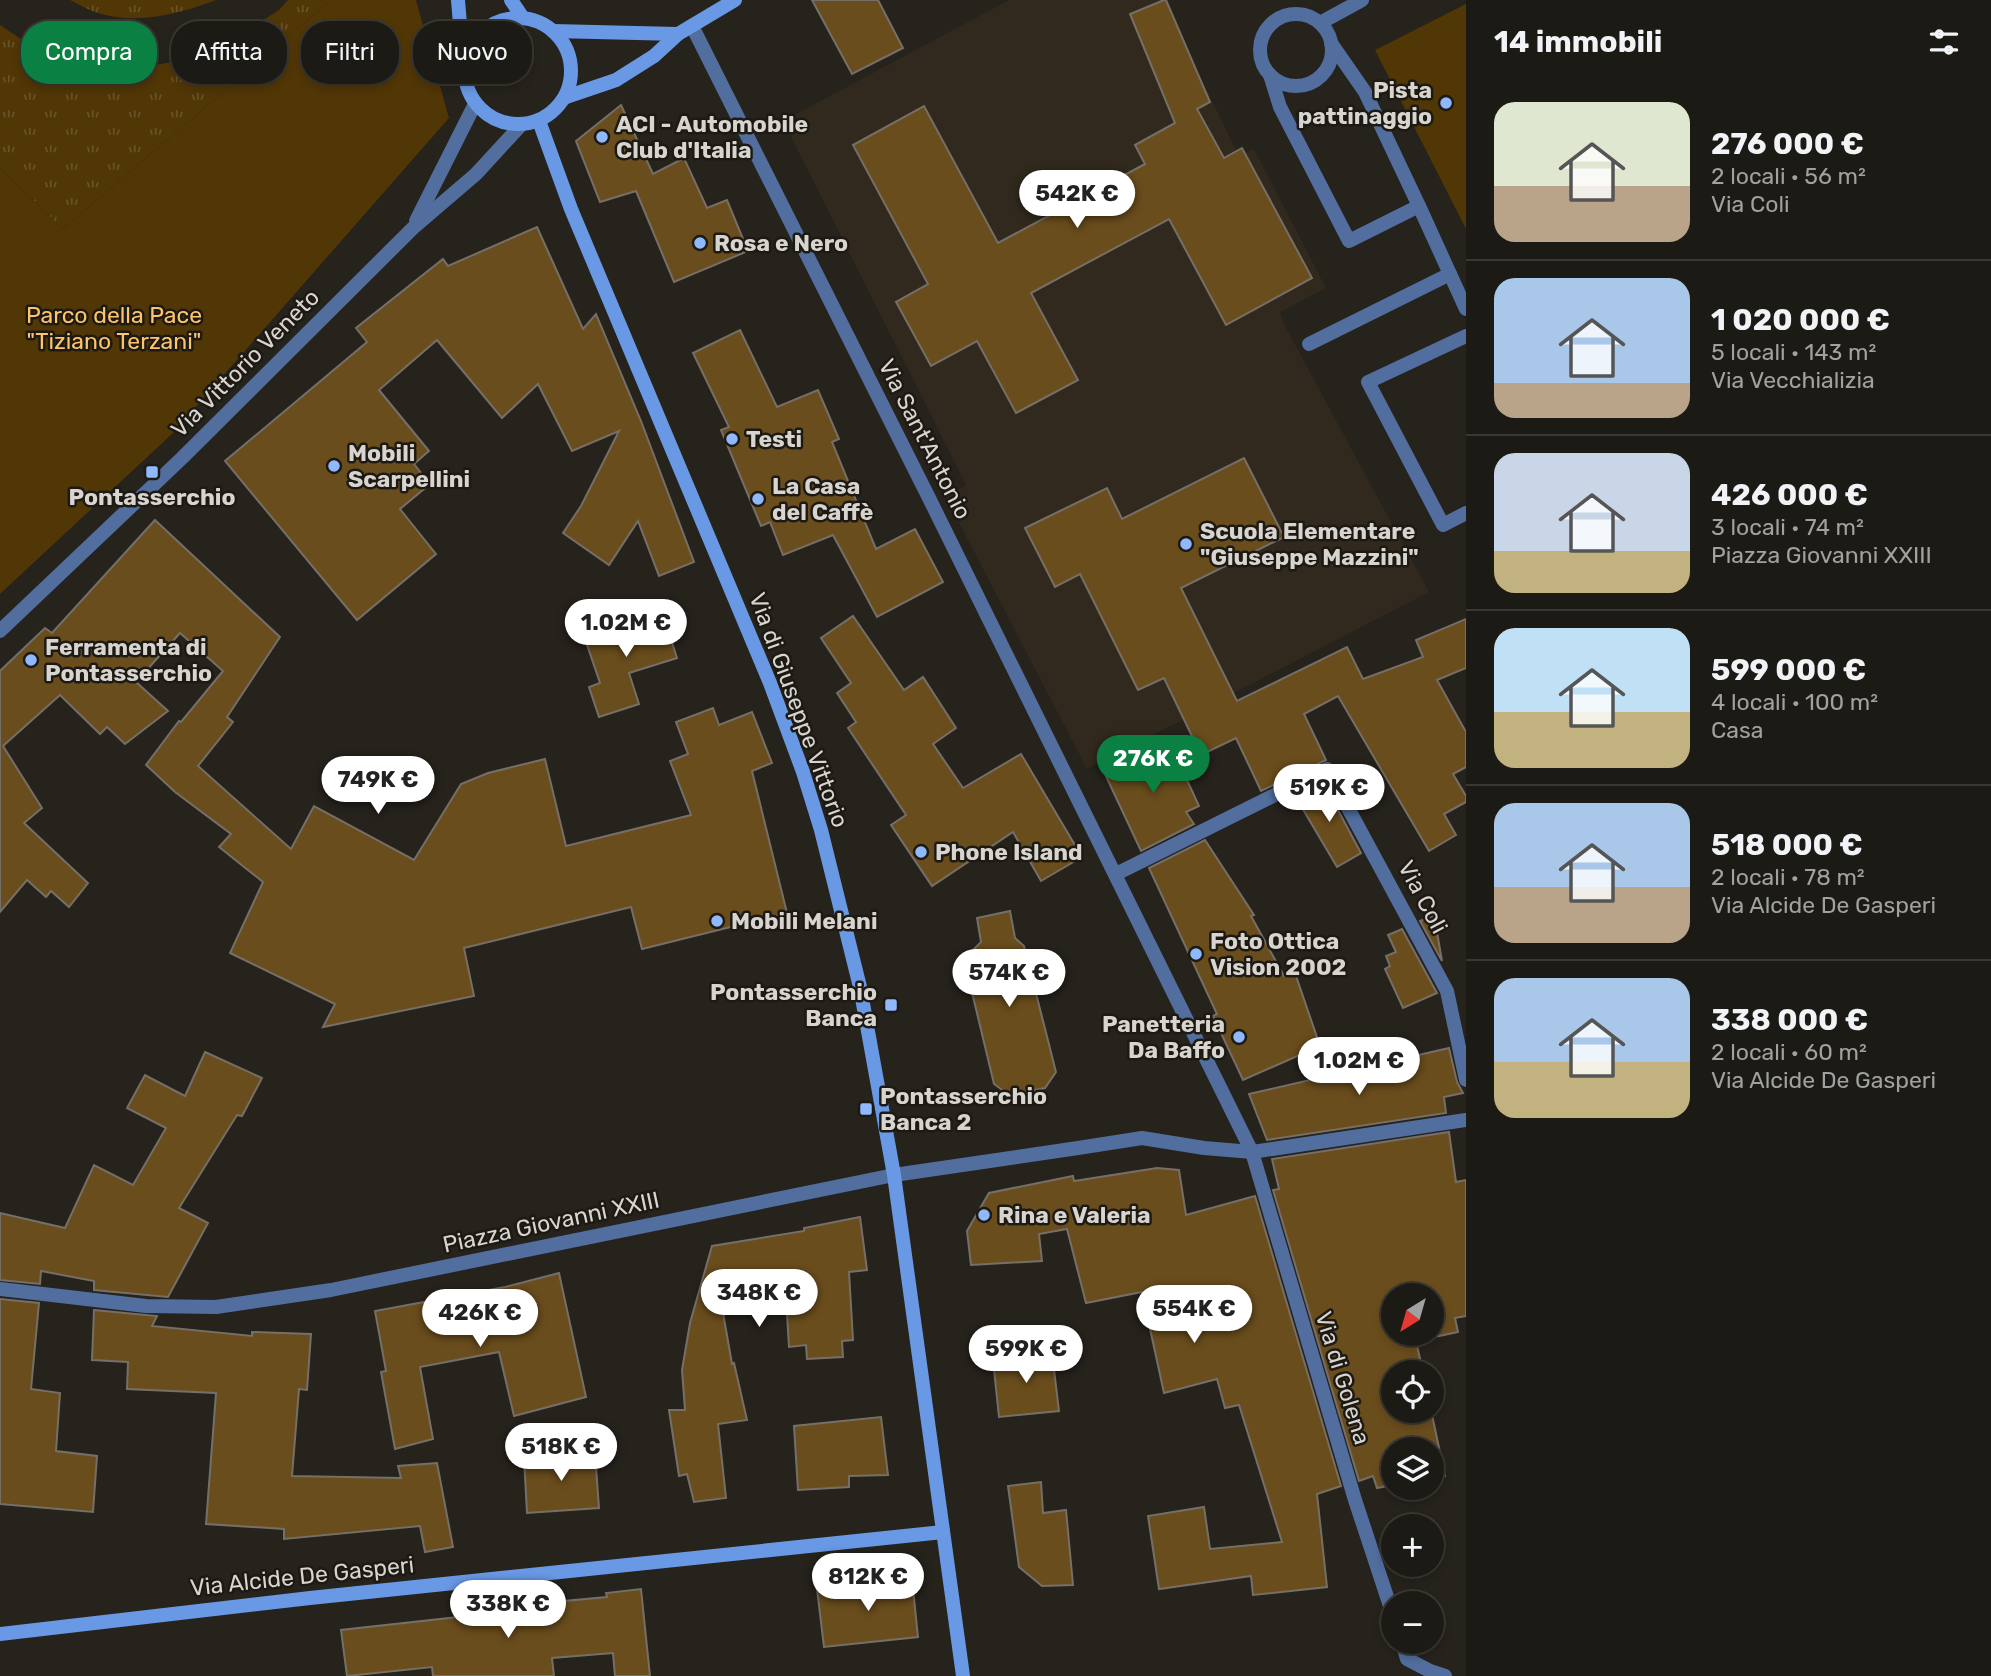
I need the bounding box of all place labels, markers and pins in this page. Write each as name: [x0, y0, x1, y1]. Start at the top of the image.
place label: Pista pattinaggio: [1298, 76, 1432, 130]
marker: Pista pattinaggio: [1438, 95, 1454, 111]
place label: ACI - Automobile Club d'Italia: [616, 110, 808, 164]
marker: ACI - Automobile Club d'Italia: [594, 129, 610, 145]
pin: 542K €: [1020, 170, 1134, 230]
place label: Rosa e Nero: [714, 229, 848, 257]
marker: Rosa e Nero: [692, 235, 708, 251]
place label: Testi: [746, 425, 802, 453]
marker: Testi: [724, 431, 740, 447]
place label: Mobili Scarpellini: [348, 439, 470, 493]
marker: Mobili Scarpellini: [326, 458, 342, 474]
marker: Pontasserchio: [144, 464, 160, 480]
place label: La Casa del Caffè: [772, 472, 873, 526]
place label: Pontasserchio: [68, 483, 236, 511]
marker: La Casa del Caffè: [750, 491, 766, 507]
place label: Scuola Elementare "Giuseppe Mazzini": [1200, 517, 1419, 571]
marker: Scuola Elementare "Giuseppe Mazzini": [1178, 536, 1194, 552]
pin: 1.02M €: [561, 600, 691, 659]
place label: Ferramenta di Pontasserchio: [45, 633, 212, 687]
marker: Ferramenta di Pontasserchio: [23, 652, 39, 668]
pin: 276K €: [1096, 736, 1210, 795]
pin: 749K €: [321, 756, 435, 816]
pin: 519K €: [1272, 764, 1386, 824]
place label: Phone Island: [935, 838, 1083, 866]
marker: Phone Island: [913, 844, 929, 860]
place label: Mobili Melani: [731, 907, 877, 935]
marker: Mobili Melani: [709, 913, 725, 929]
place label: Foto Ottica Vision 2002: [1210, 927, 1347, 981]
marker: Foto Ottica Vision 2002: [1188, 946, 1204, 962]
pin: 574K €: [952, 950, 1066, 1009]
place label: Pontasserchio Banca: [710, 978, 877, 1032]
marker: Pontasserchio Banca: [883, 997, 899, 1013]
place label: Panetteria Da Baffo: [1102, 1010, 1225, 1064]
marker: Panetteria Da Baffo: [1231, 1029, 1247, 1045]
pin: 1.02M €: [1294, 1038, 1424, 1097]
place label: Pontasserchio Banca 2: [880, 1082, 1047, 1136]
marker: Pontasserchio Banca 2: [858, 1101, 874, 1117]
place label: Rina e Valeria: [998, 1201, 1151, 1229]
marker: Rina e Valeria: [976, 1207, 992, 1223]
pin: 348K €: [702, 1270, 816, 1329]
pin: 554K €: [1137, 1286, 1251, 1345]
pin: 426K €: [423, 1290, 537, 1349]
pin: 599K €: [969, 1326, 1083, 1385]
pin: 518K €: [504, 1424, 618, 1483]
pin: 812K €: [811, 1554, 925, 1613]
pin: 338K €: [451, 1580, 565, 1640]

